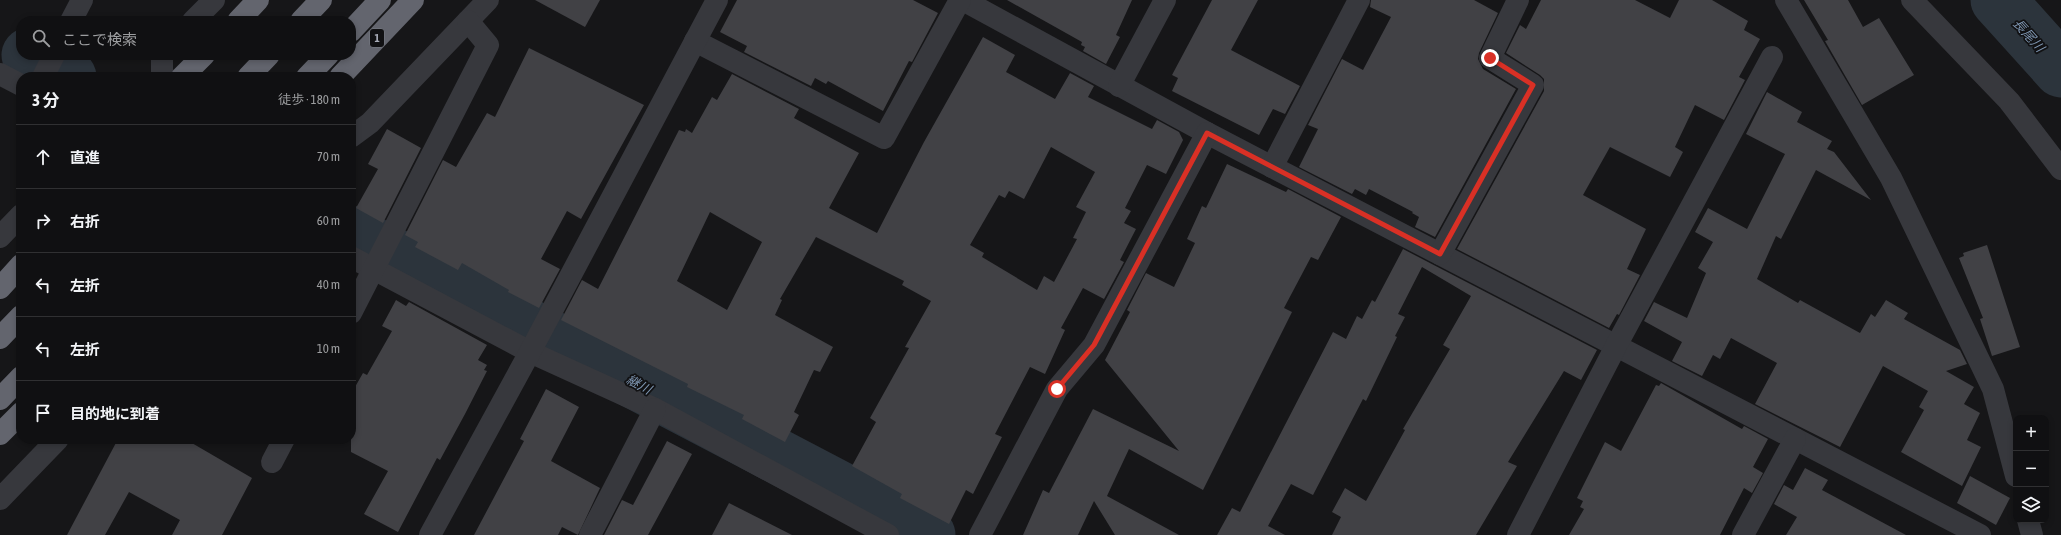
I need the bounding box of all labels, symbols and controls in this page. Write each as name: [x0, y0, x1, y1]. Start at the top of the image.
search box: [16, 16, 356, 60]
water label: 長尾川: [2010, 16, 2049, 56]
icon: search: [30, 27, 52, 49]
road number: 1: [370, 29, 384, 47]
text: ここで検索: [62, 31, 137, 48]
route end: [1481, 49, 1499, 67]
text: 3 分: [32, 90, 59, 110]
text: 徒歩 · 180 m: [278, 92, 340, 107]
icon: ahead: [32, 146, 54, 168]
text: 直進: [70, 149, 100, 166]
text: 70 m: [317, 149, 340, 164]
icon: right: [32, 210, 54, 232]
text: 右折: [70, 213, 100, 230]
text: 60 m: [317, 213, 340, 228]
icon: left: [32, 274, 54, 296]
text: 左折: [70, 277, 100, 294]
text: 40 m: [317, 277, 340, 292]
icon: left: [32, 338, 54, 360]
text: 左折: [70, 341, 100, 358]
text: 10 m: [317, 341, 340, 356]
water label: 継川: [624, 372, 656, 398]
route start: [1048, 380, 1066, 398]
icon: arrive: [32, 402, 54, 424]
text: 目的地に到着: [70, 405, 160, 422]
map controls: [2013, 415, 2049, 523]
button: +: [2013, 415, 2049, 451]
button: −: [2013, 451, 2049, 487]
button: layers: [2013, 487, 2049, 523]

